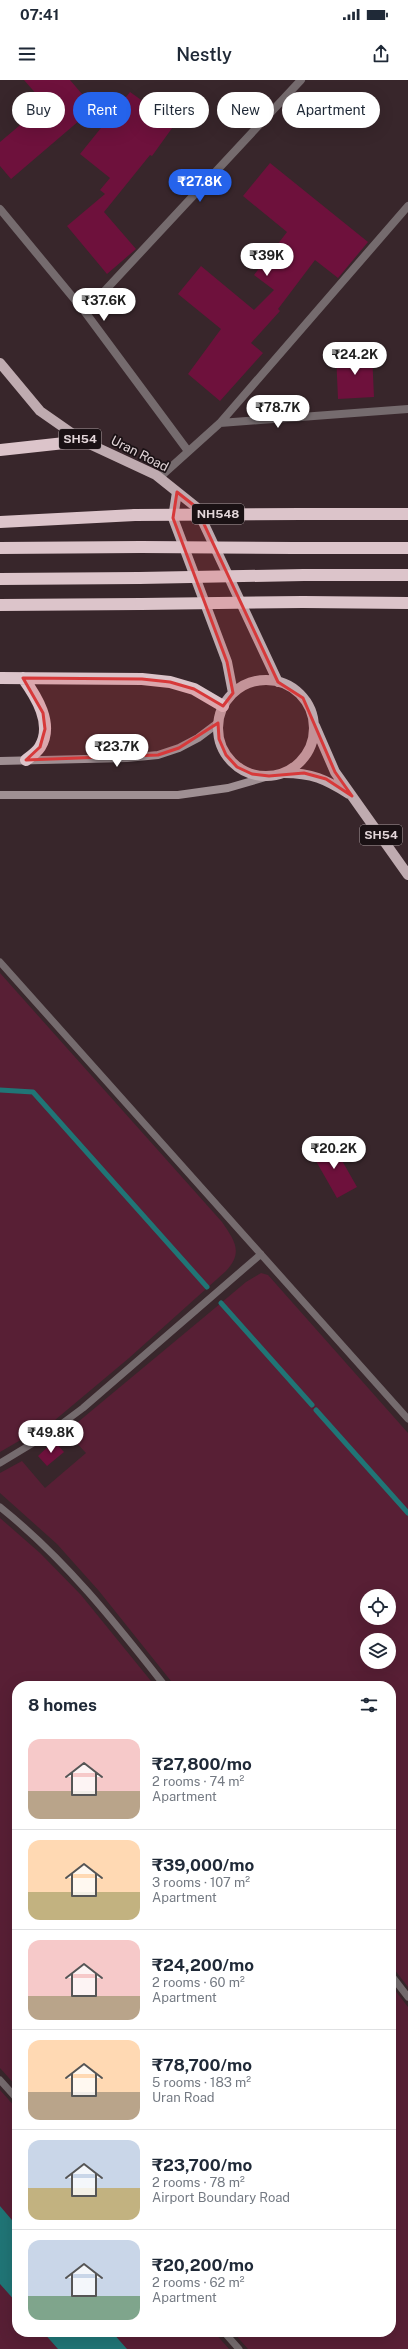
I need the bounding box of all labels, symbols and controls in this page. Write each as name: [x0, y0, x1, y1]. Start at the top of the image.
text: 07:41: [20, 6, 59, 23]
icon: menu: [16, 43, 38, 65]
icon: share: [370, 43, 392, 65]
text: Nestly: [176, 44, 232, 65]
chip: Buy: [12, 92, 65, 128]
chip: Rent: [73, 92, 131, 128]
chip: Filters: [139, 92, 209, 128]
chip: New: [217, 92, 274, 128]
chip: Apartment: [282, 92, 380, 128]
pin: ₹27.8K: [167, 169, 233, 203]
text: ₹27.8K: [178, 174, 222, 189]
pin: ₹39K: [243, 243, 291, 277]
text: ₹39K: [250, 248, 284, 263]
pin: ₹37.6K: [71, 288, 137, 322]
text: ₹37.6K: [82, 293, 126, 308]
pin: ₹24.2K: [322, 342, 388, 376]
text: ₹24.2K: [332, 347, 378, 362]
pin: ₹78.7K: [245, 395, 311, 429]
text: ₹78.7K: [256, 400, 301, 415]
road number: SH54: [59, 429, 101, 449]
street label: Uran Road: [108, 433, 171, 474]
road number: NH548: [192, 504, 244, 524]
pin: ₹23.7K: [84, 734, 150, 768]
text: ₹23.7K: [94, 739, 140, 754]
road number: SH54: [360, 825, 402, 845]
pin: ₹20.2K: [301, 1136, 367, 1170]
text: ₹20.2K: [311, 1141, 357, 1156]
pin: ₹49.8K: [18, 1420, 84, 1454]
text: ₹49.8K: [27, 1425, 75, 1440]
map controls: [360, 1589, 396, 1669]
button: locate: [360, 1589, 396, 1625]
button: layers: [360, 1633, 396, 1669]
icon: filters: [358, 1694, 380, 1716]
text: 8 homes: [28, 1695, 97, 1715]
text: ₹27,800/mo: [152, 1754, 252, 1774]
icon: home: [60, 1755, 108, 1803]
text: 2 rooms · 74 m²: [152, 1774, 244, 1789]
text: Apartment: [152, 1789, 217, 1804]
text: ₹39,000/mo: [152, 1855, 254, 1875]
icon: home: [60, 1856, 108, 1904]
text: 3 rooms · 107 m²: [152, 1875, 250, 1890]
text: Apartment: [152, 1890, 217, 1905]
text: ₹24,200/mo: [152, 1955, 254, 1975]
icon: home: [60, 1956, 108, 2004]
text: 2 rooms · 60 m²: [152, 1975, 245, 1990]
text: Apartment: [152, 1990, 217, 2005]
text: ₹78,700/mo: [152, 2055, 252, 2075]
icon: home: [60, 2056, 108, 2104]
text: 5 rooms · 183 m²: [152, 2075, 251, 2090]
text: Uran Road: [152, 2090, 215, 2105]
text: ₹23,700/mo: [152, 2155, 252, 2175]
icon: home: [60, 2156, 108, 2204]
text: 2 rooms · 78 m²: [152, 2175, 245, 2190]
text: Airport Boundary Road: [152, 2190, 290, 2205]
text: ₹20,200/mo: [152, 2255, 254, 2275]
icon: home: [60, 2256, 108, 2304]
text: 2 rooms · 62 m²: [152, 2275, 245, 2290]
text: Apartment: [152, 2290, 217, 2305]

